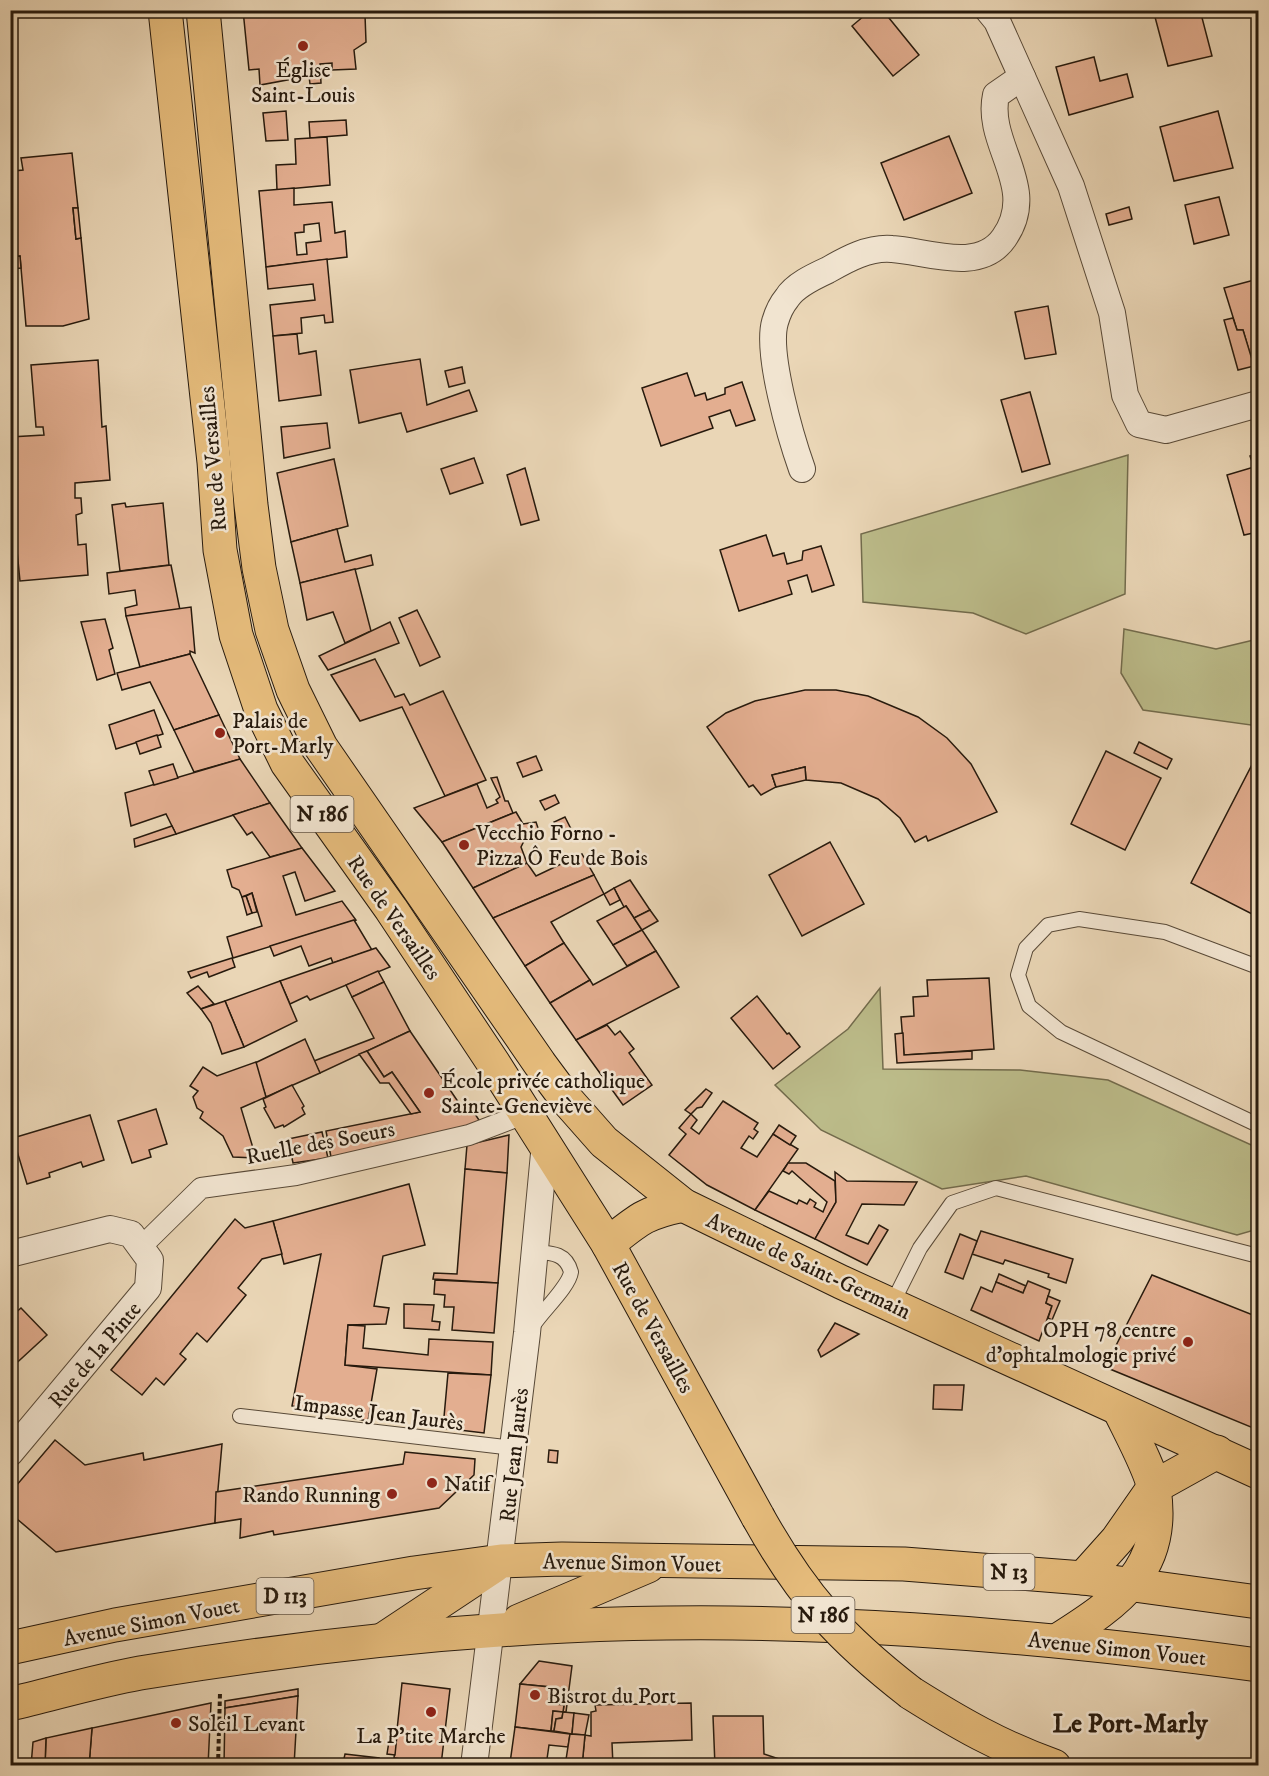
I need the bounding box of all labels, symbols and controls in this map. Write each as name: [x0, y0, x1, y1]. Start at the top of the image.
marker: Église Saint-Louis: [296, 39, 310, 53]
place label: Église Saint-Louis: [251, 57, 355, 109]
street label: Rue de Versailles: [194, 385, 233, 533]
place label: Palais de Port-Marly: [232, 708, 334, 760]
marker: Palais de Port-Marly: [213, 726, 227, 740]
road number: N 186: [290, 796, 354, 832]
place label: Vecchio Forno - Pizza Ô Feu de Bois: [475, 820, 648, 872]
marker: Vecchio Forno - Pizza Ô Feu de Bois: [457, 838, 471, 852]
street label: Rue de Versailles: [341, 850, 447, 985]
place label: École privée catholique Sainte-Geneviève: [441, 1068, 645, 1120]
marker: École privée catholique Sainte-Geneviève: [422, 1086, 436, 1100]
street label: Ruelle des Soeurs: [244, 1116, 397, 1171]
street label: Avenue de Saint-Germain: [702, 1207, 915, 1326]
street label: Rue de Versailles: [606, 1257, 700, 1398]
street label: Rue de la Pinte: [43, 1296, 147, 1414]
place label: OPH 78 centre d'ophtalmologie privé: [986, 1317, 1176, 1369]
marker: OPH 78 centre d'ophtalmologie privé: [1181, 1335, 1195, 1349]
street label: Rue Jean Jaurès: [494, 1387, 535, 1524]
street label: Impasse Jean Jaurès: [293, 1390, 465, 1437]
place label: Natif: [444, 1471, 495, 1498]
marker: Natif: [425, 1476, 439, 1490]
place label: Rando Running: [242, 1482, 380, 1509]
marker: Rando Running: [385, 1487, 399, 1501]
street label: Avenue Simon Vouet: [542, 1548, 722, 1579]
road number: N 13: [984, 1554, 1034, 1590]
road number: D 113: [256, 1578, 314, 1614]
street label: Avenue Simon Vouet: [61, 1592, 242, 1653]
road number: N 186: [792, 1597, 854, 1633]
street label: Avenue Simon Vouet: [1026, 1627, 1207, 1672]
place label: Bistrot du Port: [547, 1683, 676, 1710]
marker: Bistrot du Port: [528, 1688, 542, 1702]
marker: La P'tite Marche: [424, 1705, 438, 1719]
district label: Le Port-Marly: [1053, 1708, 1208, 1741]
place label: Soleil Levant: [188, 1711, 305, 1738]
marker: Soleil Levant: [169, 1716, 183, 1730]
place label: La P'tite Marche: [356, 1723, 506, 1750]

